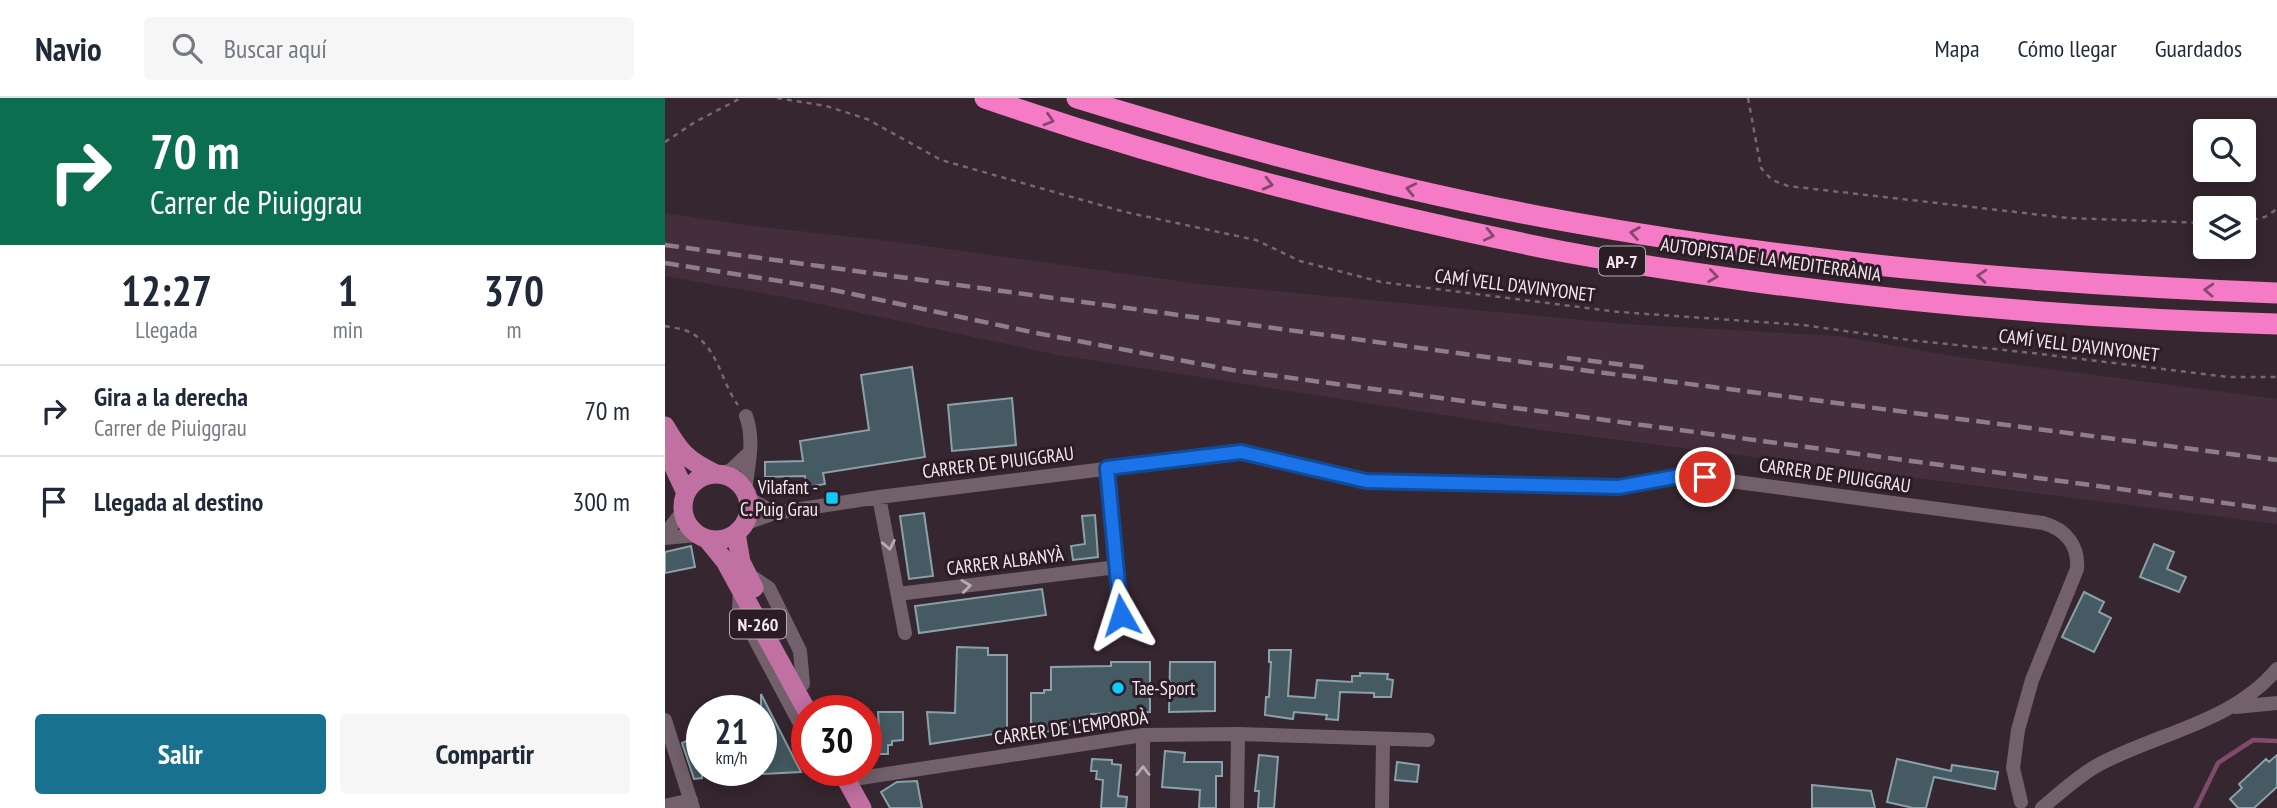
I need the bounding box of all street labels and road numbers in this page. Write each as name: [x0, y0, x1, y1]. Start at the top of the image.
street label: AUTOPISTA DE LA MEDITERRÀNIA: [1659, 232, 1883, 286]
road number: AP-7: [1599, 246, 1645, 276]
street label: CAMÍ VELL D'AVINYONET: [1433, 263, 1597, 307]
street label: CAMÍ VELL D'AVINYONET: [1997, 323, 2161, 367]
street label: CARRER DE PIUIGGRAU: [921, 441, 1075, 483]
street label: CARRER DE PIUIGGRAU: [1758, 453, 1912, 497]
street label: CARRER ALBANYÀ: [945, 542, 1065, 580]
road number: N-260: [730, 610, 786, 638]
street label: CARRER DE L'EMPORDÀ: [993, 704, 1149, 750]

